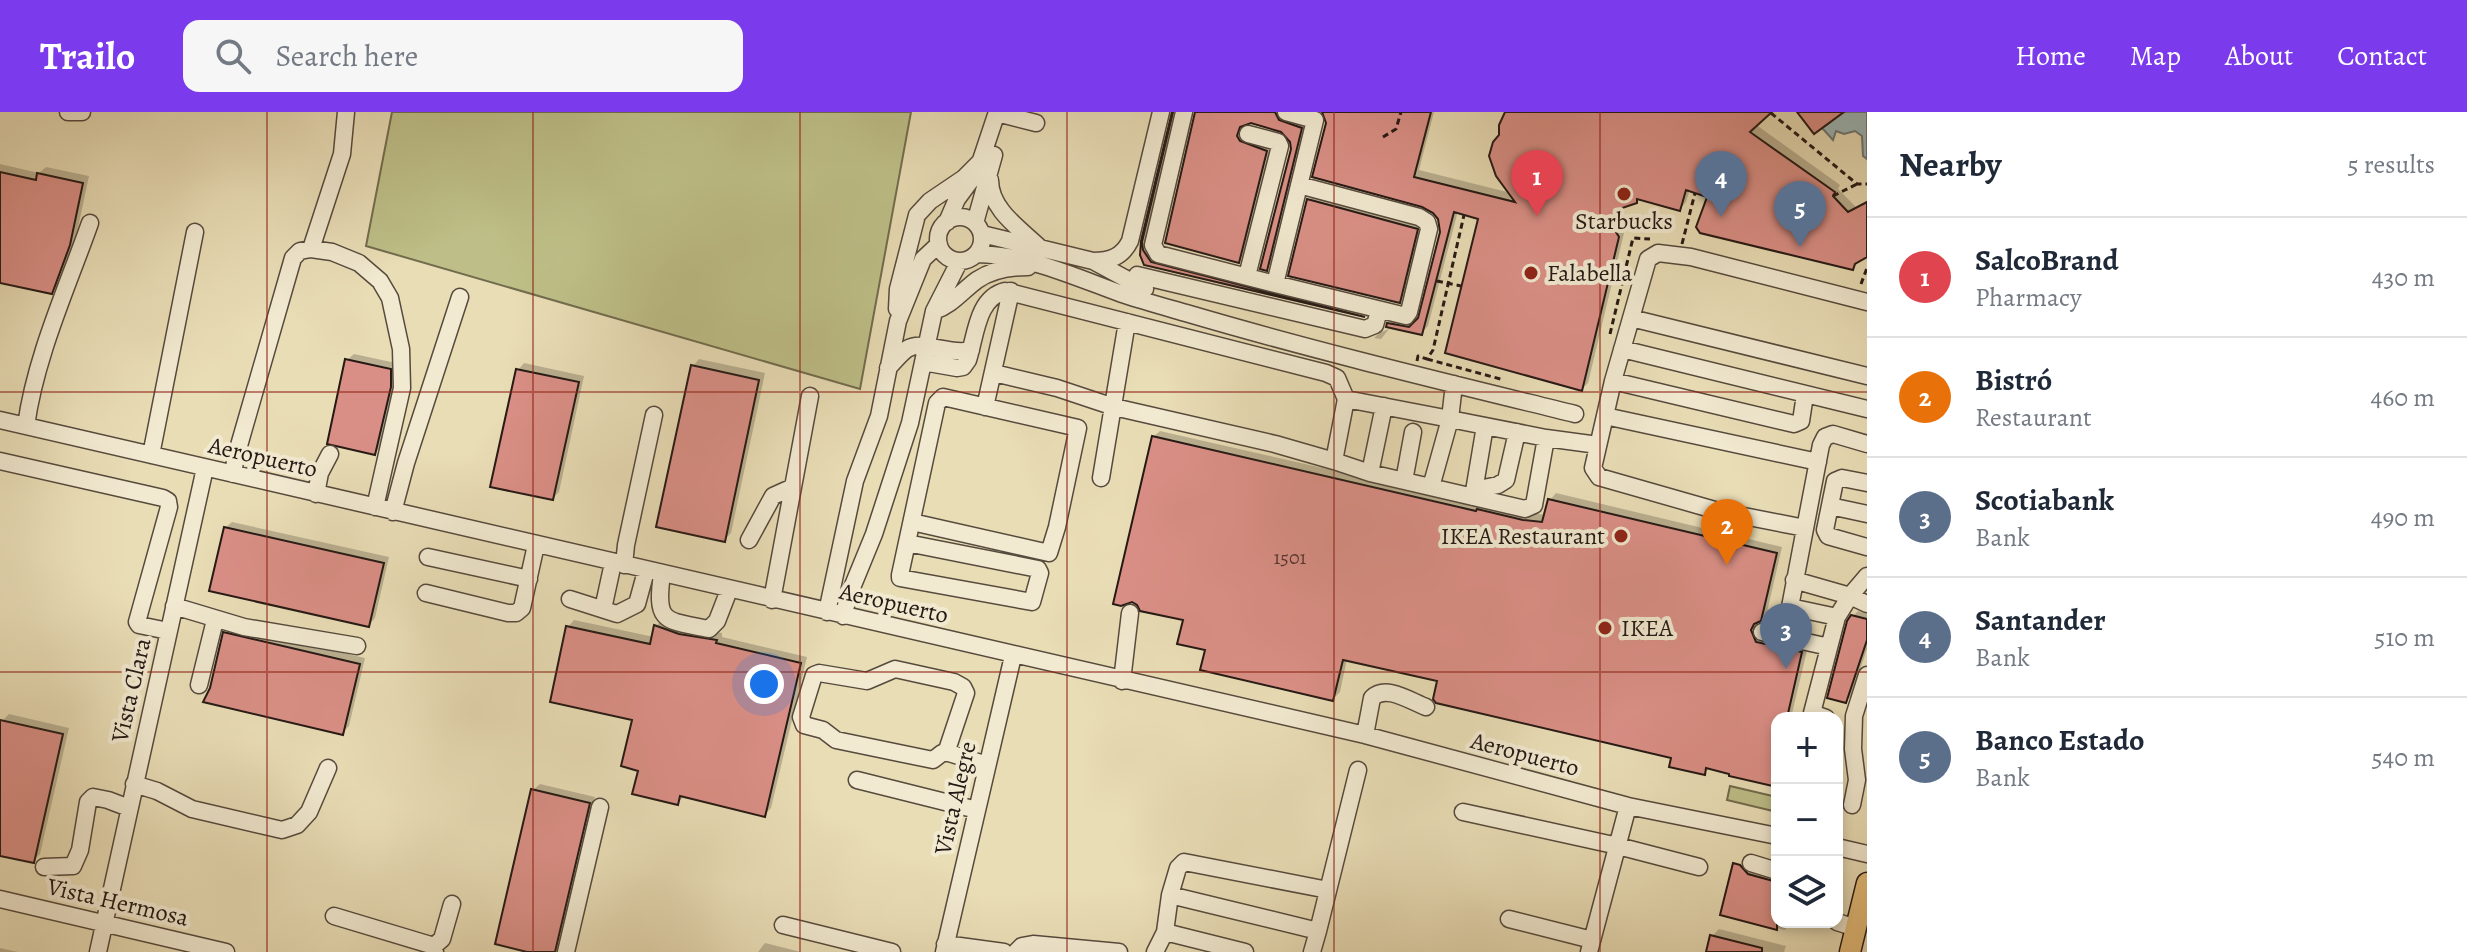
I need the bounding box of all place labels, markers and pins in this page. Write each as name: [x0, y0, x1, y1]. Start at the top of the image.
pin: 1: [1511, 150, 1563, 216]
pin: 4: [1695, 151, 1747, 217]
pin: 5: [1774, 181, 1826, 247]
marker: Starbucks: [1615, 185, 1633, 203]
place label: Starbucks: [1575, 205, 1673, 237]
place label: Falabella: [1547, 257, 1633, 289]
marker: Falabella: [1522, 264, 1540, 282]
pin: 2: [1701, 499, 1753, 565]
place label: IKEA Restaurant: [1441, 520, 1605, 552]
marker: IKEA Restaurant: [1612, 527, 1630, 545]
pin: 3: [1760, 603, 1812, 669]
place label: IKEA: [1621, 612, 1674, 644]
marker: IKEA: [1596, 619, 1614, 637]

